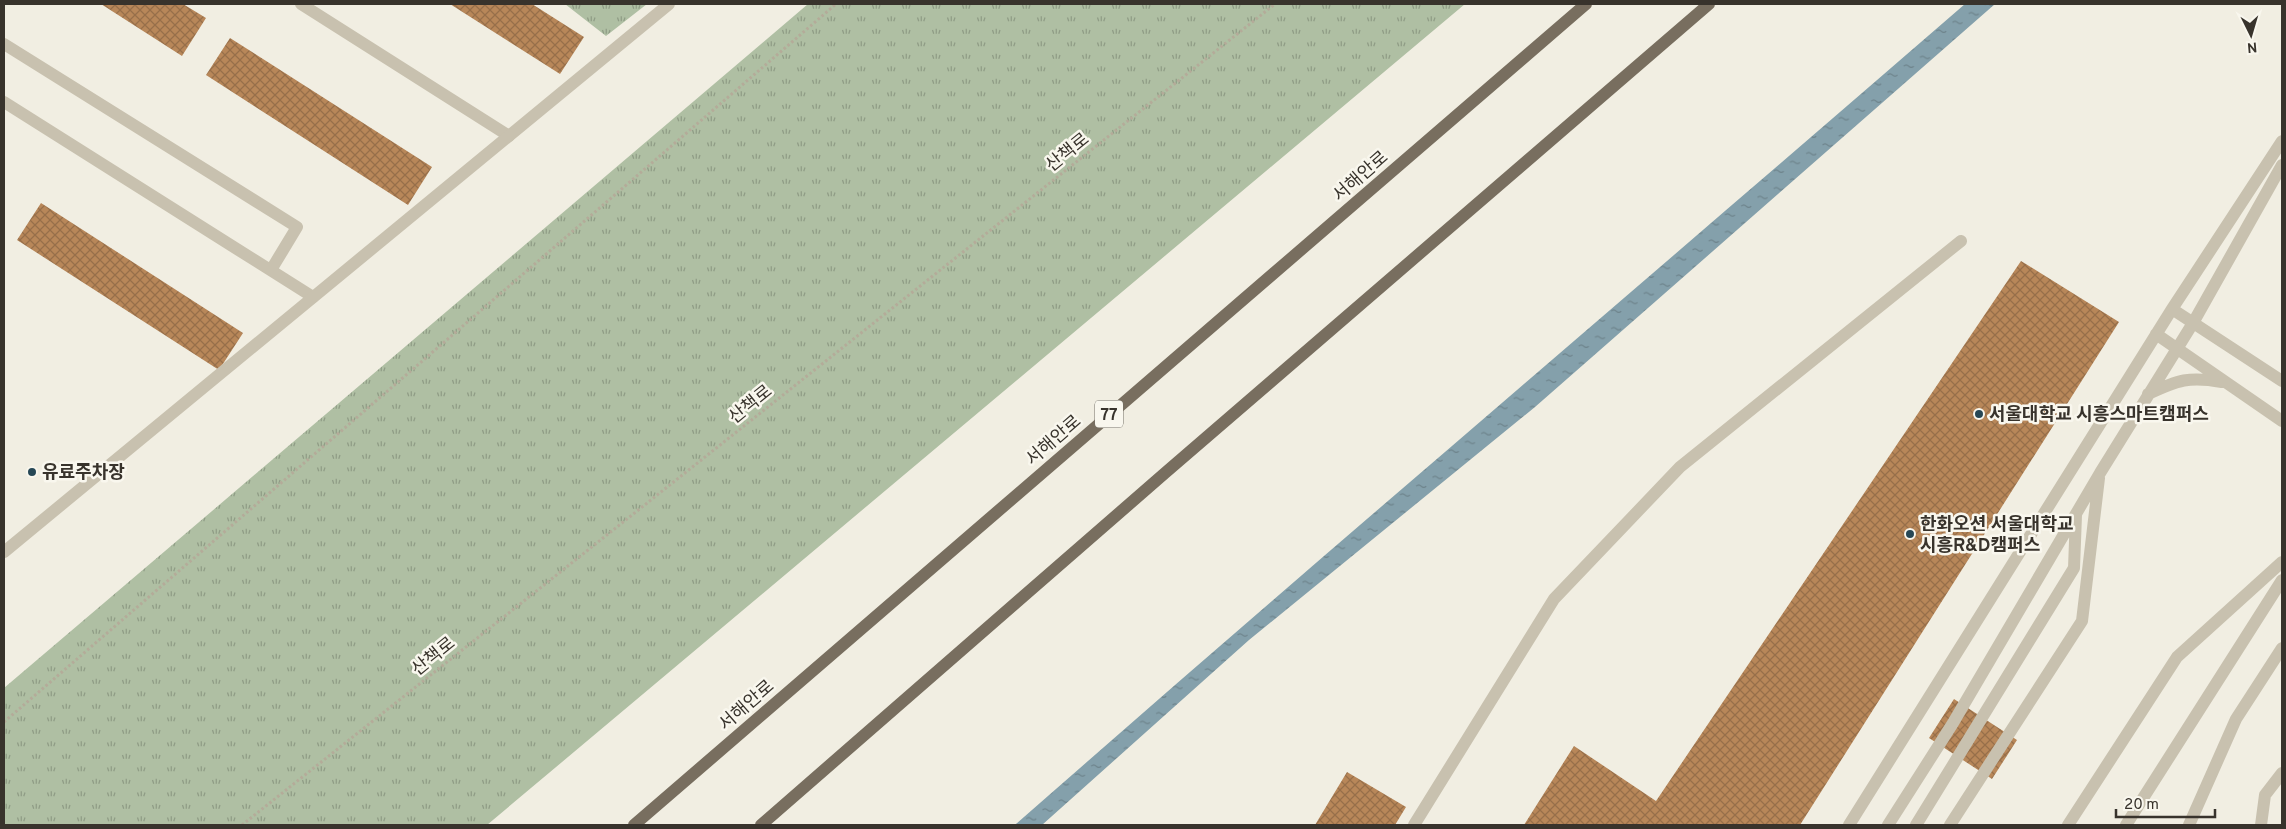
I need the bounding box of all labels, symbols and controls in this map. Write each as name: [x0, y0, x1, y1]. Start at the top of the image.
north arrow: [2226, 10, 2276, 60]
text: N: [2246, 38, 2258, 55]
street label: 산책로: [1041, 129, 1094, 178]
street label: 서해안로: [1328, 147, 1394, 208]
street label: 산책로: [724, 381, 777, 430]
road number: 77: [1095, 400, 1123, 428]
place label: 서울대학교 시흥스마트캠퍼스: [1989, 404, 2209, 427]
marker: 서울대학교 시흥스마트캠퍼스: [1973, 408, 1985, 420]
street label: 서해안로: [1021, 411, 1087, 472]
place label: 유료주차장: [42, 462, 125, 485]
marker: 유료주차장: [26, 466, 38, 478]
place label: 한화오션 서울대학교 시흥R&D캠퍼스: [1920, 514, 2074, 558]
marker: 한화오션 서울대학교 시흥R&D캠퍼스: [1904, 528, 1916, 540]
street label: 산책로: [407, 633, 460, 682]
street label: 서해안로: [714, 676, 780, 737]
scale bar: [2116, 786, 2215, 818]
text: 20 m: [2124, 796, 2159, 815]

